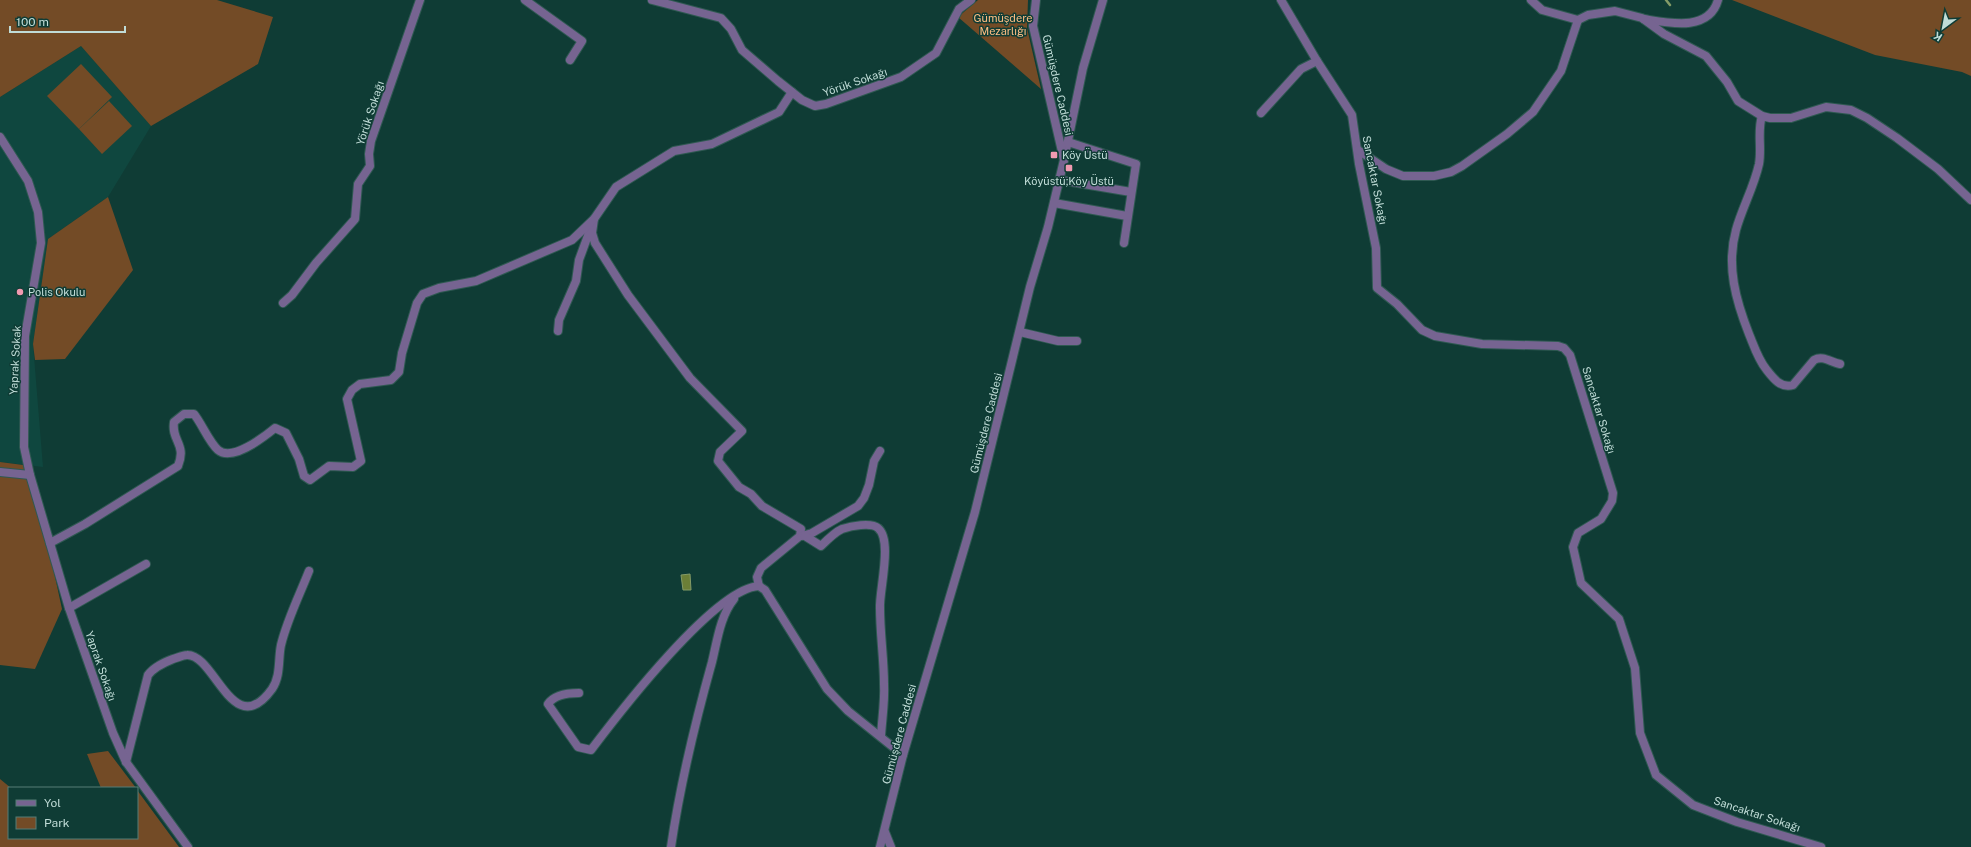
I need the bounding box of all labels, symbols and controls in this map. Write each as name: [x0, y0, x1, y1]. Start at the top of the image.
scale bar: [10, 8, 125, 34]
north arrow: [1923, 8, 1963, 48]
park label: Gümüşdere Mezarlığı: [973, 12, 1033, 37]
text: 100 m: [16, 15, 49, 29]
text: K: [1931, 29, 1944, 44]
street label: Gümüşdere Caddesi: [1040, 33, 1075, 137]
street label: Yörük Sokağı: [821, 65, 889, 99]
street label: Yörük Sokağı: [354, 79, 386, 147]
street label: Sancaktar Sokağı: [1360, 135, 1390, 225]
place label: Köy Üstü: [1062, 148, 1108, 161]
marker: Köy Üstü: [1049, 150, 1059, 160]
marker: Köyüstü;Köy Üstü: [1064, 163, 1074, 173]
place label: Köyüstü;Köy Üstü: [1024, 174, 1114, 187]
place label: Polis Okulu: [28, 286, 85, 298]
marker: Polis Okulu: [15, 287, 25, 297]
street label: Yaprak Sokak: [7, 325, 23, 395]
street label: Sancaktar Sokağı: [1580, 365, 1618, 455]
street label: Gümüşdere Caddesi: [968, 372, 1005, 475]
street label: Yaprak Sokağı: [83, 630, 119, 702]
street label: Gümüşdere Caddesi: [880, 683, 919, 786]
legend: [8, 787, 138, 839]
street label: Sancaktar Sokağı: [1712, 794, 1802, 834]
text: Yol: [44, 796, 61, 810]
text: Park: [44, 816, 70, 830]

